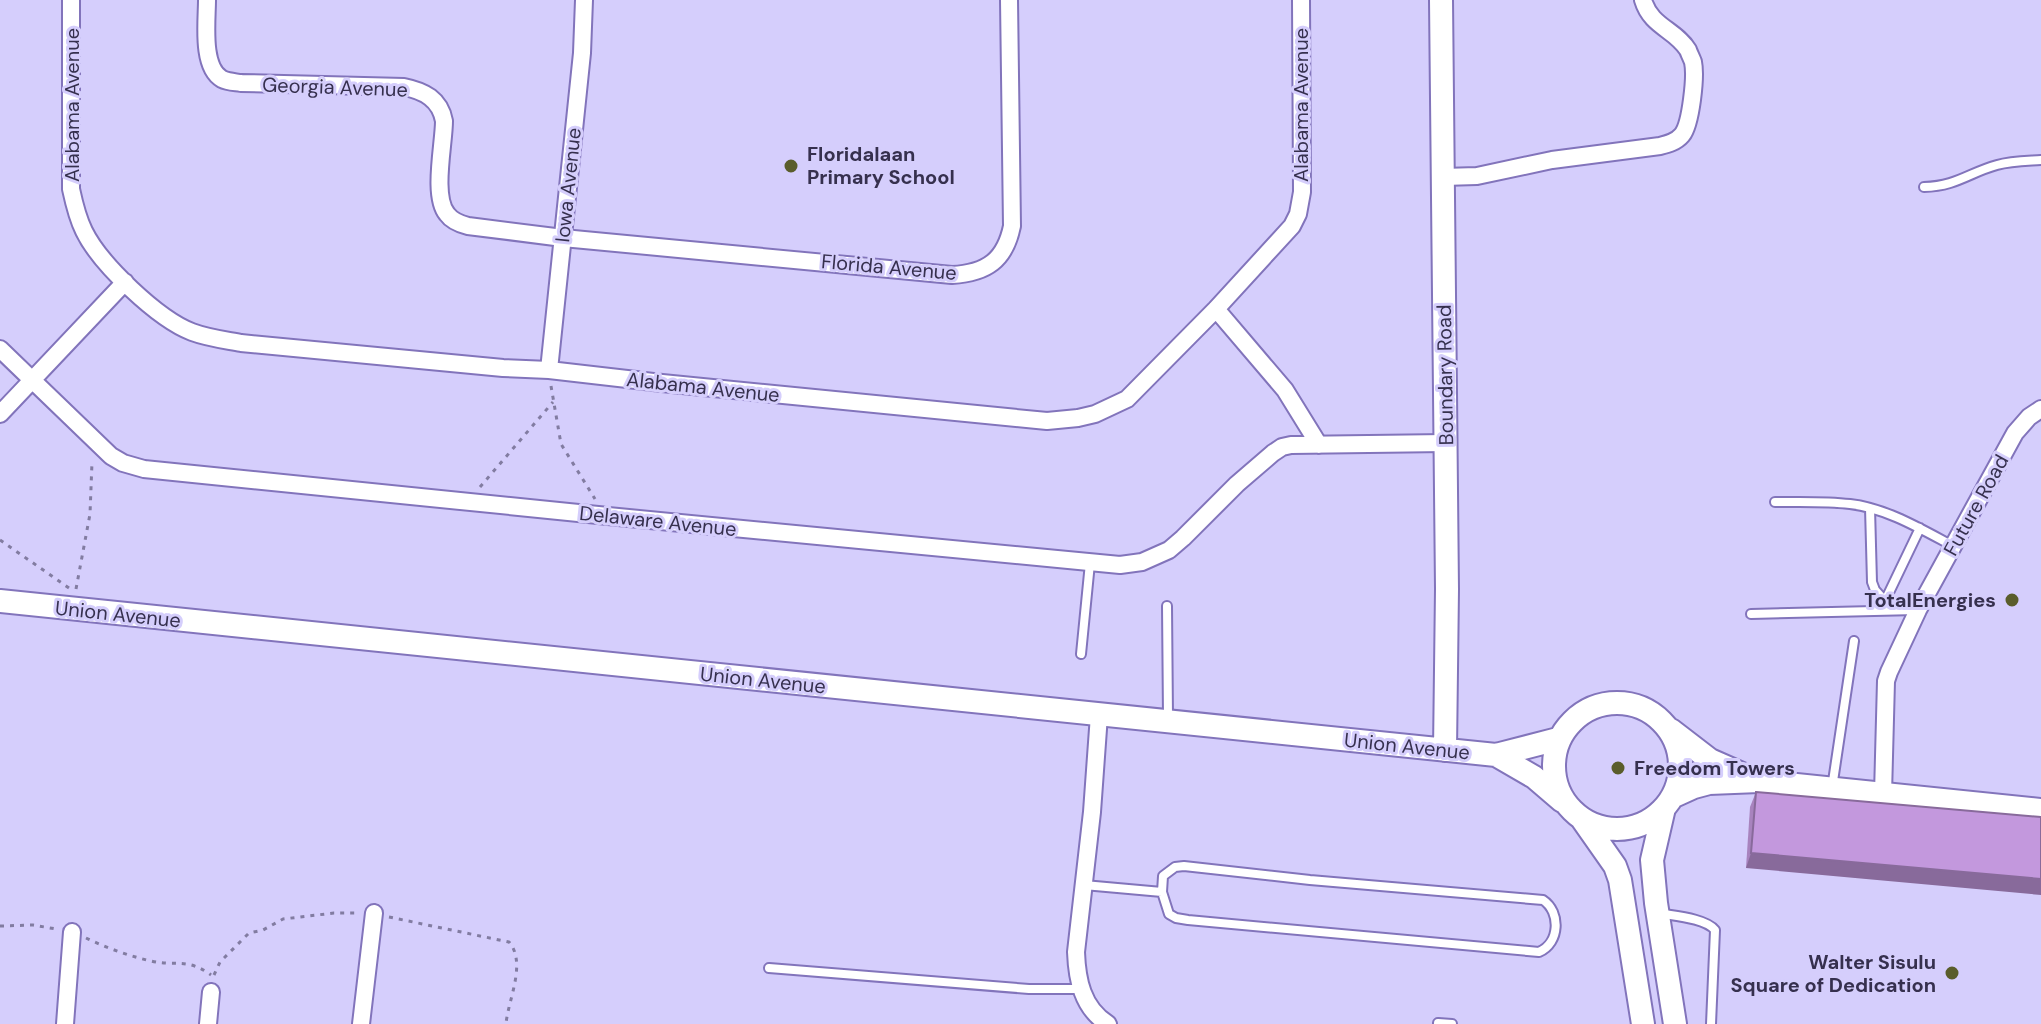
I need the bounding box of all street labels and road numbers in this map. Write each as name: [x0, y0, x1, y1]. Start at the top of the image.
street label: Alabama Avenue: [59, 28, 85, 182]
street label: Alabama Avenue: [1288, 28, 1314, 182]
street label: Georgia Avenue: [262, 71, 408, 103]
street label: Iowa Avenue: [549, 126, 587, 244]
street label: Florida Avenue: [820, 248, 958, 286]
street label: Boundary Road: [1431, 304, 1459, 446]
street label: Alabama Avenue: [625, 366, 781, 408]
street label: Future Road: [1938, 450, 2014, 560]
street label: Delaware Avenue: [578, 500, 738, 542]
street label: Union Avenue: [54, 594, 182, 634]
street label: Union Avenue: [699, 660, 827, 700]
street label: Union Avenue: [1343, 726, 1471, 766]

